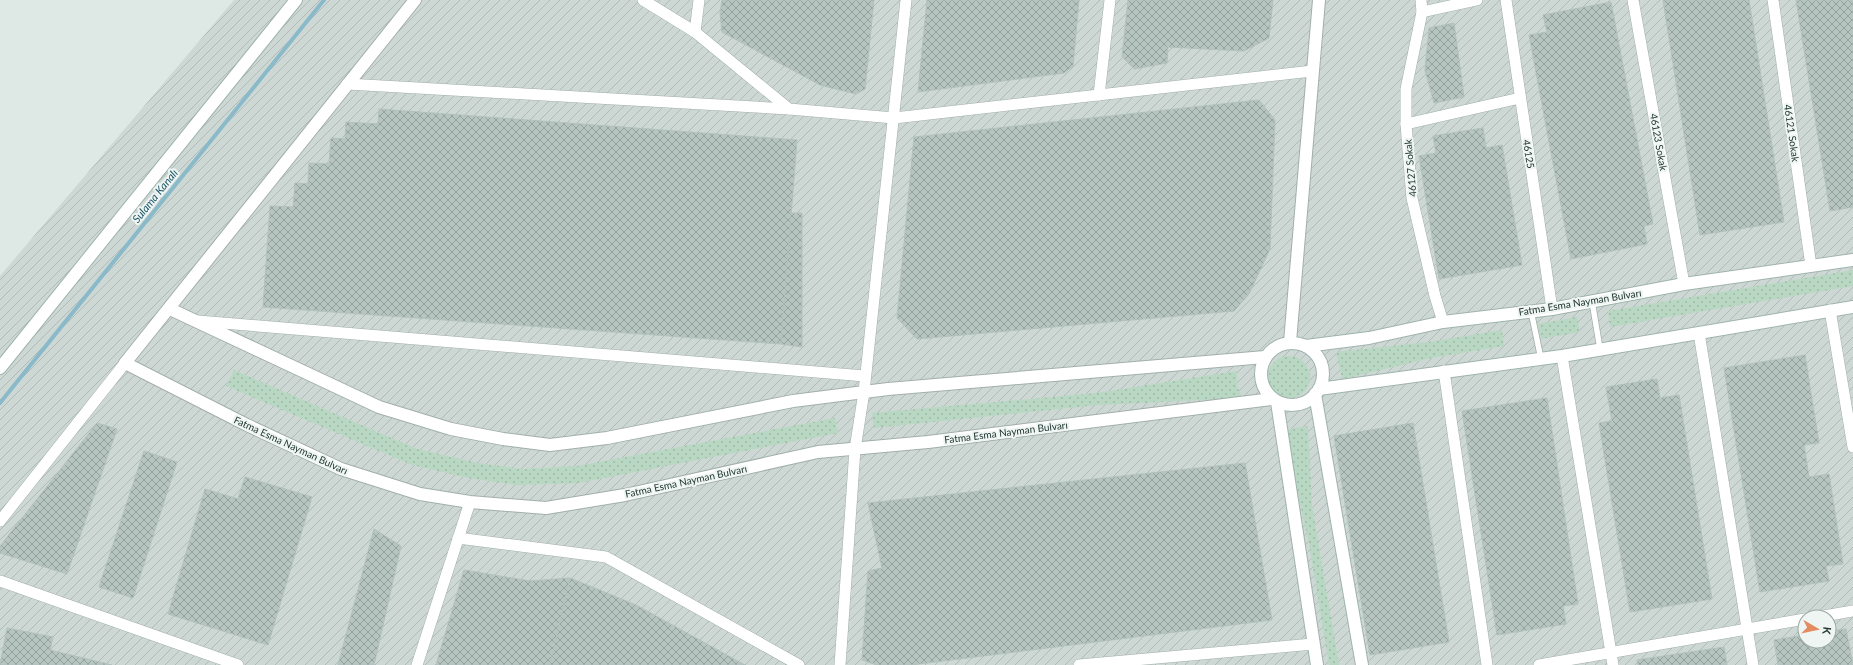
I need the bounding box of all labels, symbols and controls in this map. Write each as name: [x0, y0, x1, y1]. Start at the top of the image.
street label: 46121 Sokak: [1782, 104, 1802, 163]
street label: 46123 Sokak: [1648, 113, 1670, 172]
street label: 46127 Sokak: [1401, 138, 1418, 197]
street label: 46125: [1521, 139, 1537, 169]
water label: Sulama Kanalı: [129, 166, 180, 225]
street label: Fatma Esma Nayman Bulvarı: [1518, 286, 1642, 318]
street label: Fatma Esma Nayman Bulvarı: [232, 413, 350, 477]
street label: Fatma Esma Nayman Bulvarı: [944, 418, 1068, 446]
street label: Fatma Esma Nayman Bulvarı: [624, 462, 748, 500]
north arrow: [1797, 609, 1837, 649]
text: K: [1820, 626, 1834, 636]

